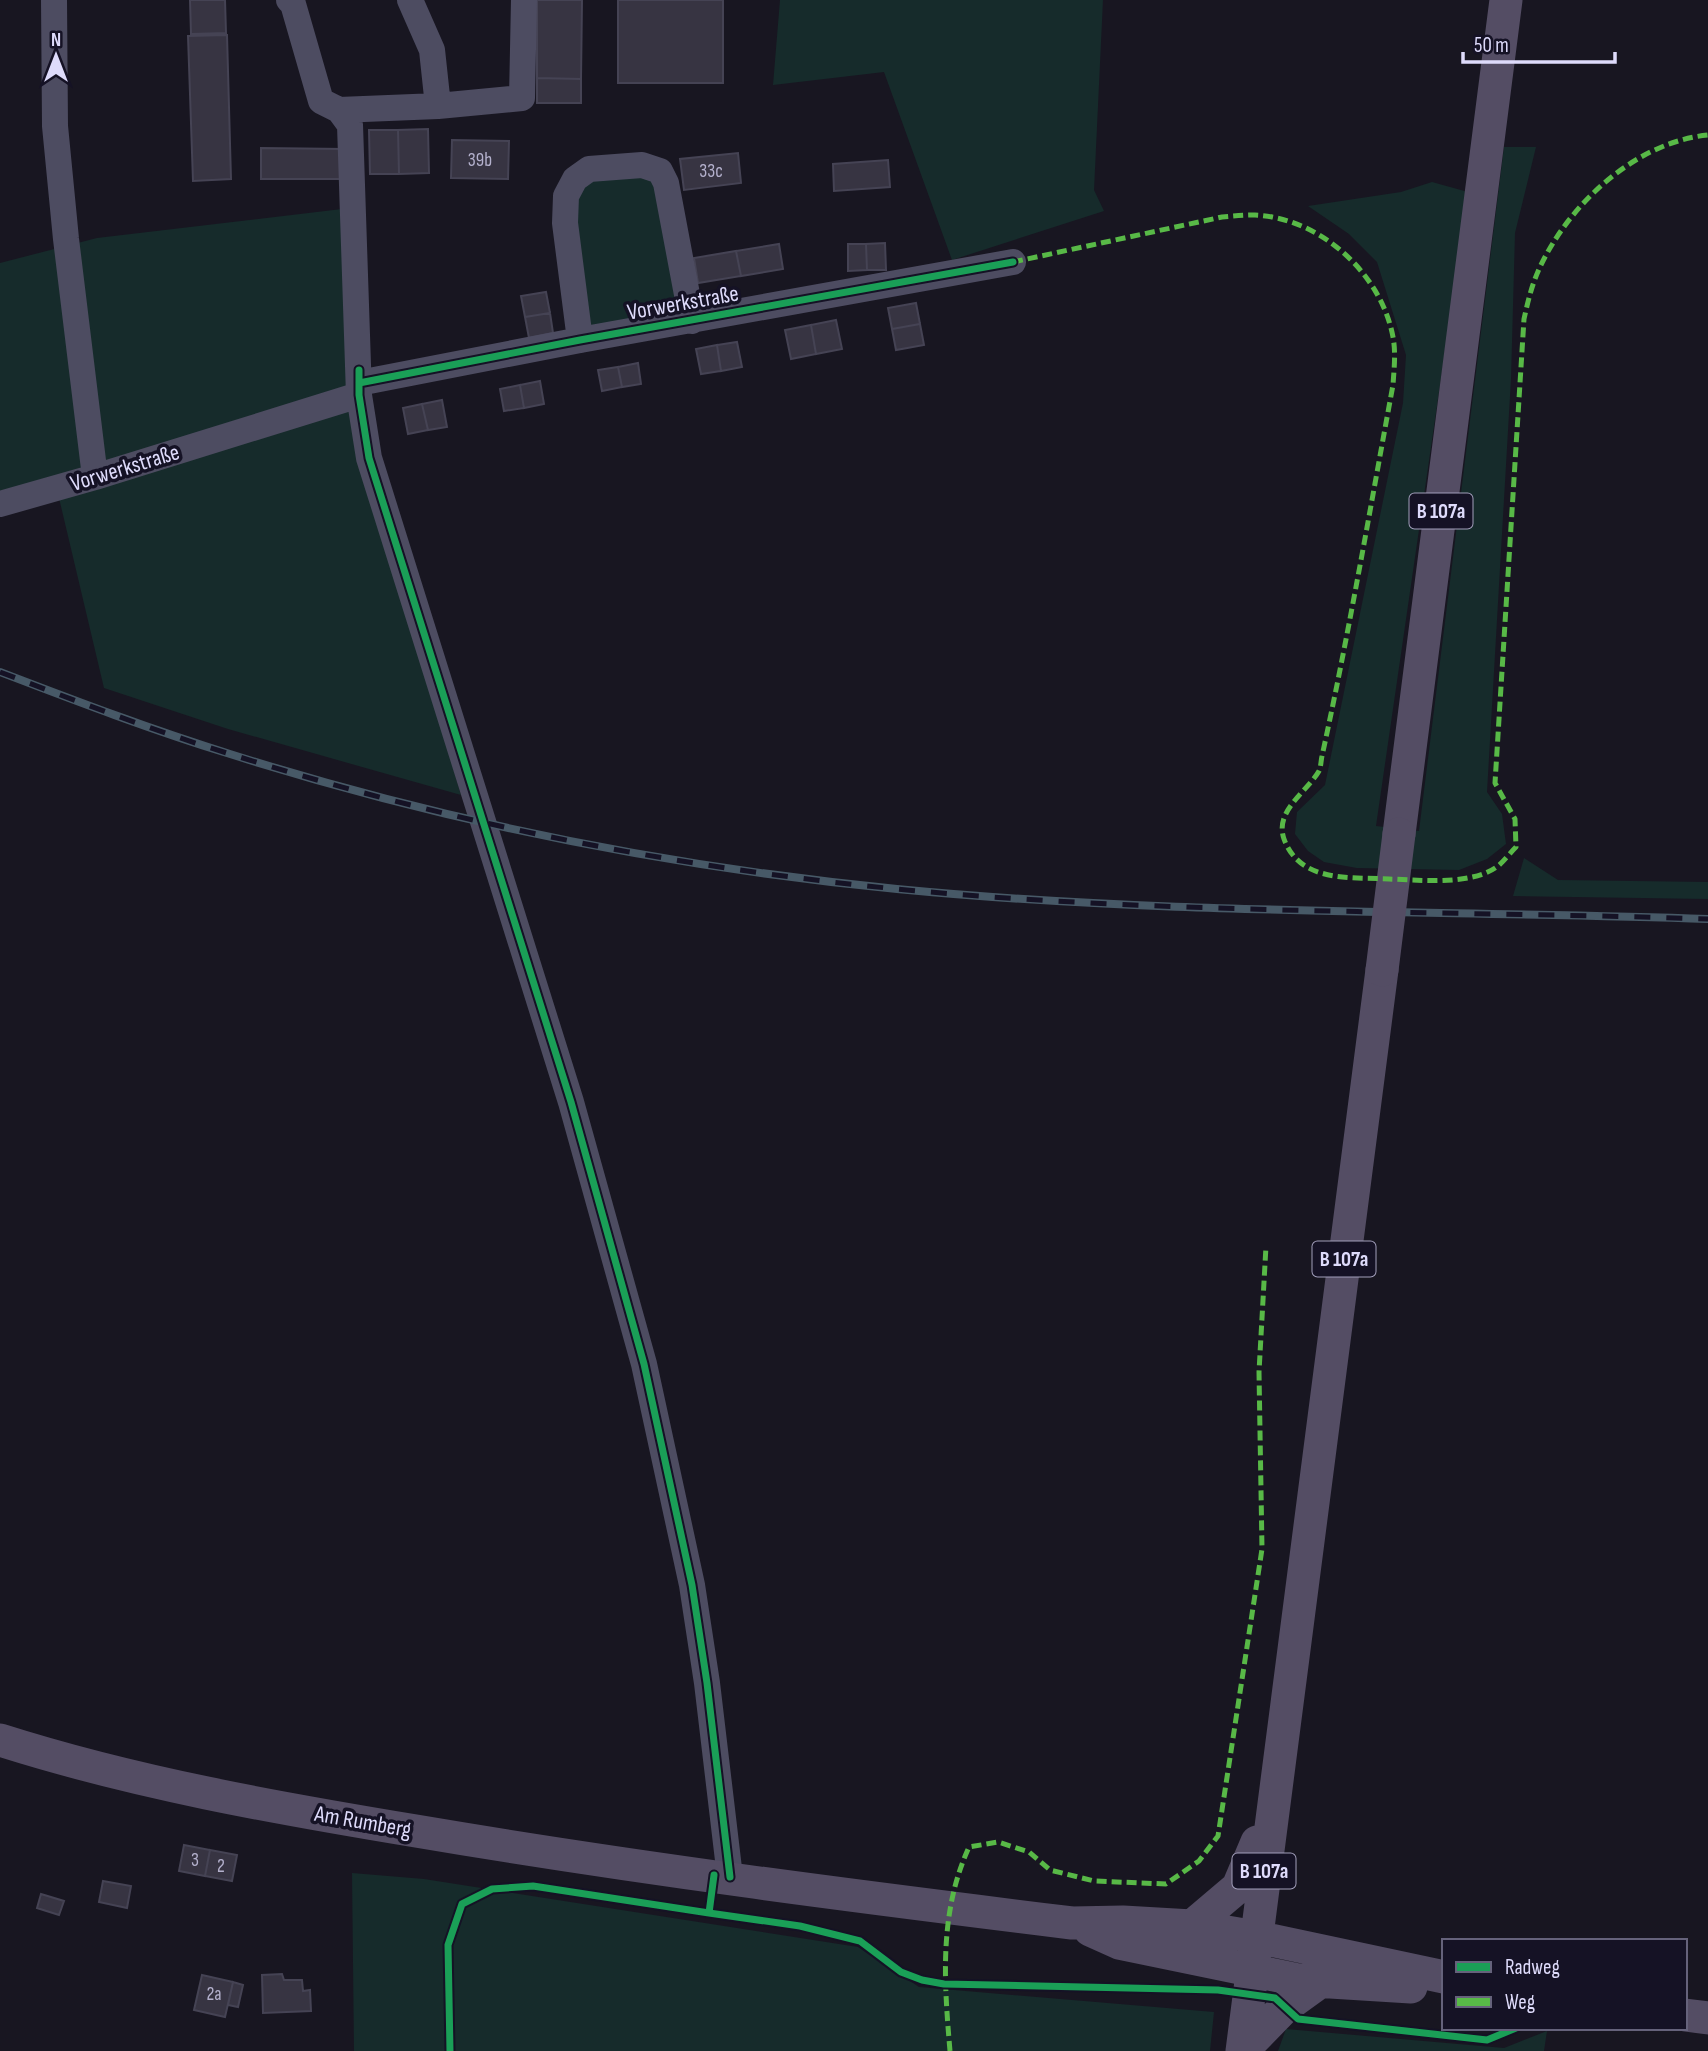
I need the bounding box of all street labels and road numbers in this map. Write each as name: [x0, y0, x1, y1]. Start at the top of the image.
street label: Vorwerkstraße: [625, 279, 741, 327]
street label: Vorwerkstraße: [67, 438, 183, 498]
road number: B 107a: [1410, 494, 1472, 528]
road number: B 107a: [1312, 1242, 1376, 1276]
street label: Am Rumberg: [311, 1800, 414, 1844]
road number: B 107a: [1232, 1854, 1296, 1888]

